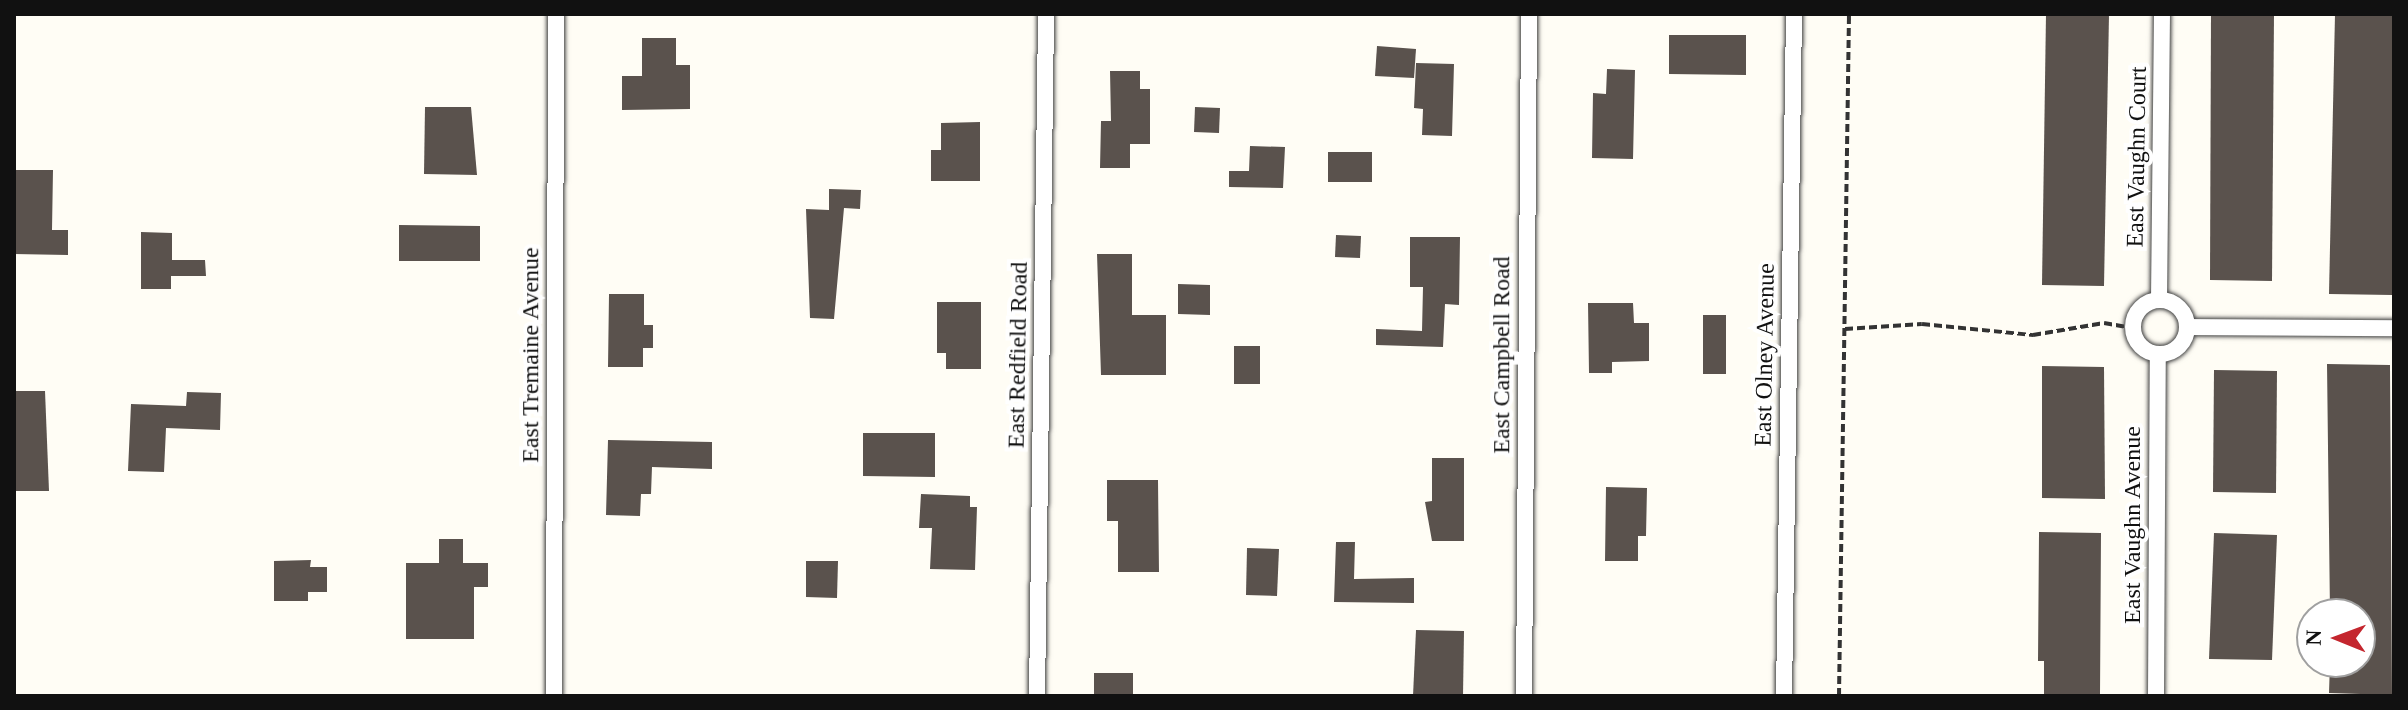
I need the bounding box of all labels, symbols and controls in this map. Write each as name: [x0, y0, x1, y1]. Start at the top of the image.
street label: East Vaughn Court: [2121, 66, 2153, 248]
street label: East Tremaine Avenue: [517, 246, 545, 464]
street label: East Campbell Road: [1488, 256, 1516, 454]
street label: East Redfield Road: [1002, 261, 1034, 449]
street label: East Olney Avenue: [1749, 262, 1781, 448]
street label: East Vaughn Avenue: [2119, 425, 2147, 625]
north arrow: [2296, 598, 2376, 678]
text: N: [2301, 629, 2326, 646]

